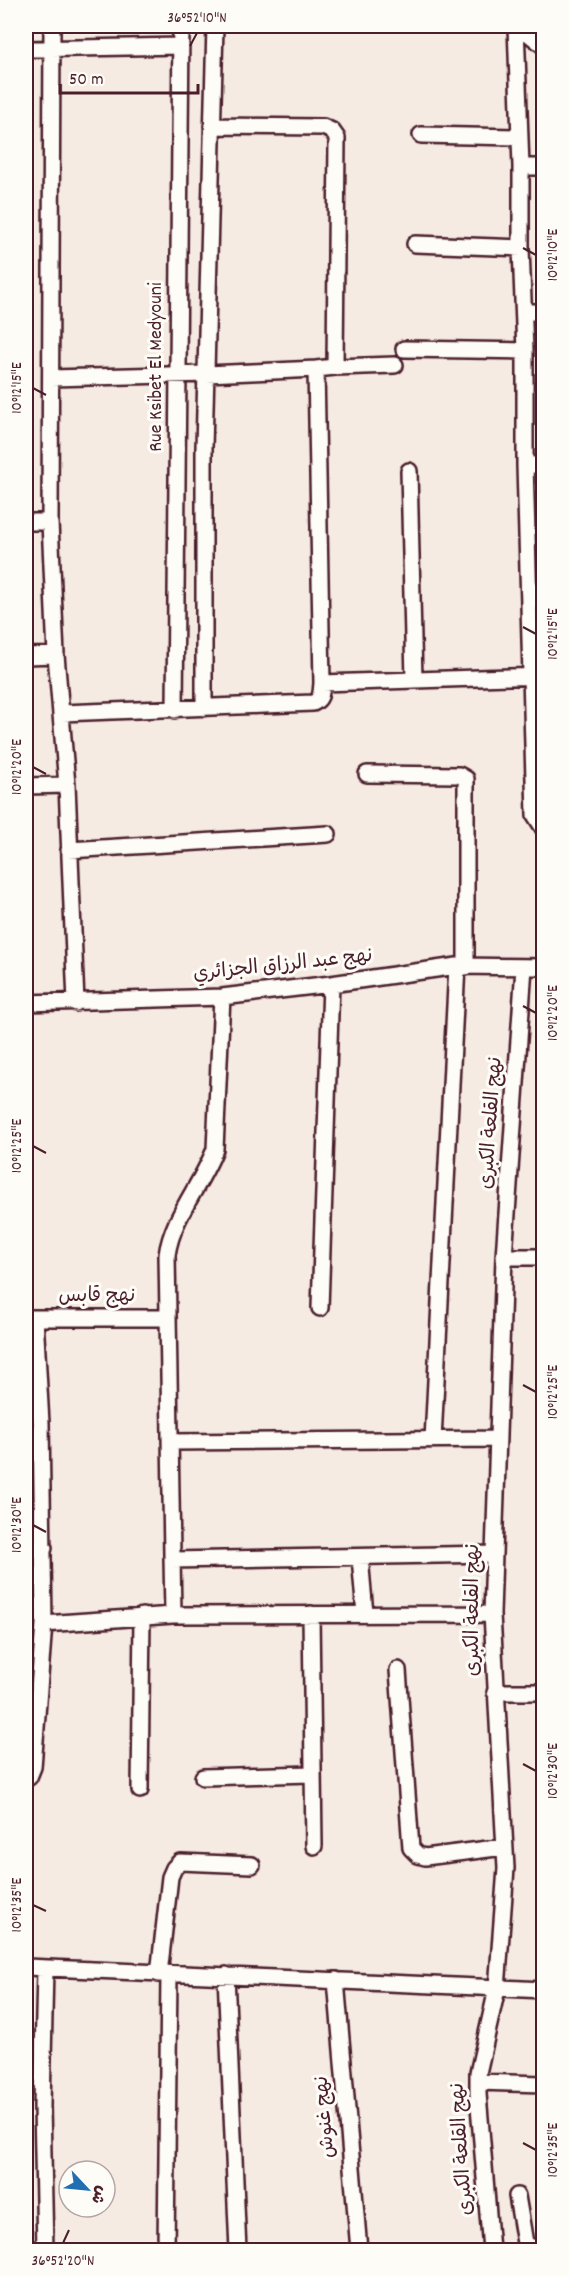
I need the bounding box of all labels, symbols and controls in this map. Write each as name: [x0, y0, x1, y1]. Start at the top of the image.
text: 36°52'10"N: [167, 8, 227, 30]
scale bar: [60, 57, 198, 95]
text: 50 m: [69, 68, 104, 93]
text: 10°12'10"E: [543, 228, 565, 281]
street label: Rue Ksibet El Medyouni: [143, 282, 171, 452]
text: 10°12'15"E: [7, 362, 29, 414]
text: 10°12'15"E: [543, 608, 565, 660]
text: 10°12'20"E: [7, 739, 29, 795]
street label: نهج عبد الرزاق الجزائري: [192, 943, 374, 989]
text: 10°12'20"E: [543, 985, 565, 1041]
street label: نهج القلعة الكبرى: [473, 1056, 511, 1190]
text: 10°12'25"E: [7, 1118, 29, 1173]
street label: نهج قابس: [59, 1283, 135, 1311]
text: 10°12'25"E: [543, 1364, 565, 1419]
text: 10°12'30"E: [7, 1497, 29, 1553]
street label: نهج القلعة الكبرى: [460, 1544, 488, 1676]
text: 10°12'30"E: [543, 1743, 565, 1799]
text: 10°12'35"E: [7, 1877, 29, 1932]
street label: نهج غنوش: [308, 2075, 344, 2159]
street label: نهج القلعة الكبرى: [444, 2082, 482, 2216]
text: 10°12'35"E: [543, 2122, 565, 2177]
north arrow: [57, 2159, 117, 2219]
text: ش: [84, 2182, 112, 2207]
text: 36°52'20"N: [32, 2251, 94, 2273]

